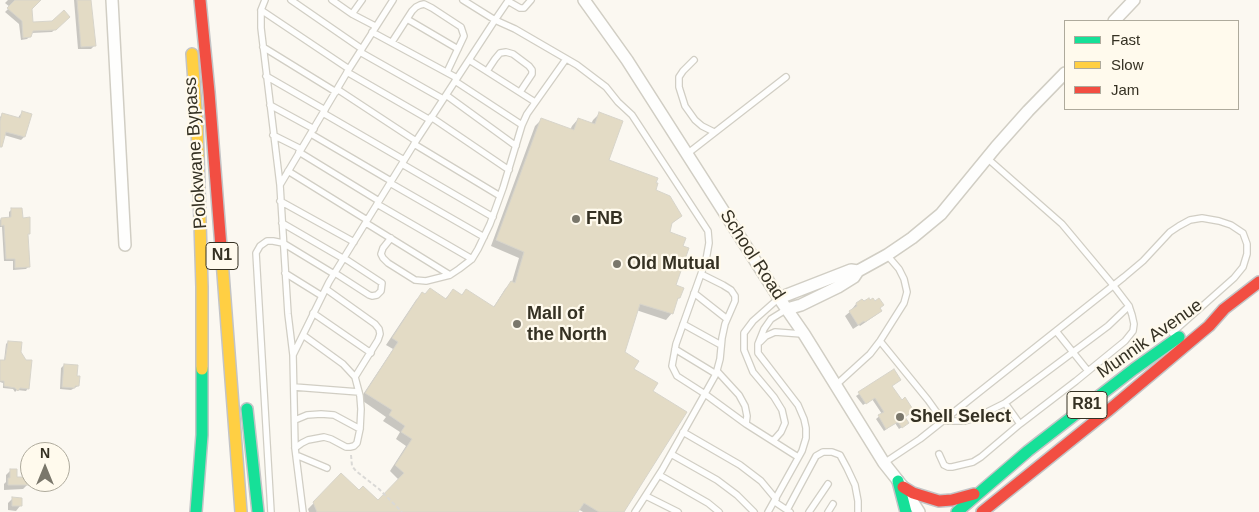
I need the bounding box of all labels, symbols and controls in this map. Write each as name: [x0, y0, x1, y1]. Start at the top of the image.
legend: [1064, 20, 1239, 110]
text: Fast: [1111, 31, 1140, 48]
text: Slow: [1111, 56, 1144, 73]
street label: Polokwane Bypass: [180, 76, 212, 230]
text: Jam: [1111, 81, 1139, 98]
street label: School Road: [715, 206, 789, 304]
place label: FNB: [586, 208, 623, 230]
marker: FNB: [570, 213, 582, 225]
road number: N1: [206, 242, 238, 270]
place label: Old Mutual: [627, 253, 720, 275]
marker: Old Mutual: [611, 258, 623, 270]
street label: Munnik Avenue: [1093, 295, 1207, 383]
place label: Mall of the North: [527, 303, 607, 346]
marker: Mall of the North: [511, 318, 523, 330]
road number: R81: [1067, 392, 1107, 418]
place label: Shell Select: [910, 406, 1011, 428]
marker: Shell Select: [894, 411, 906, 423]
north arrow: [20, 442, 70, 492]
text: N: [40, 445, 50, 461]

